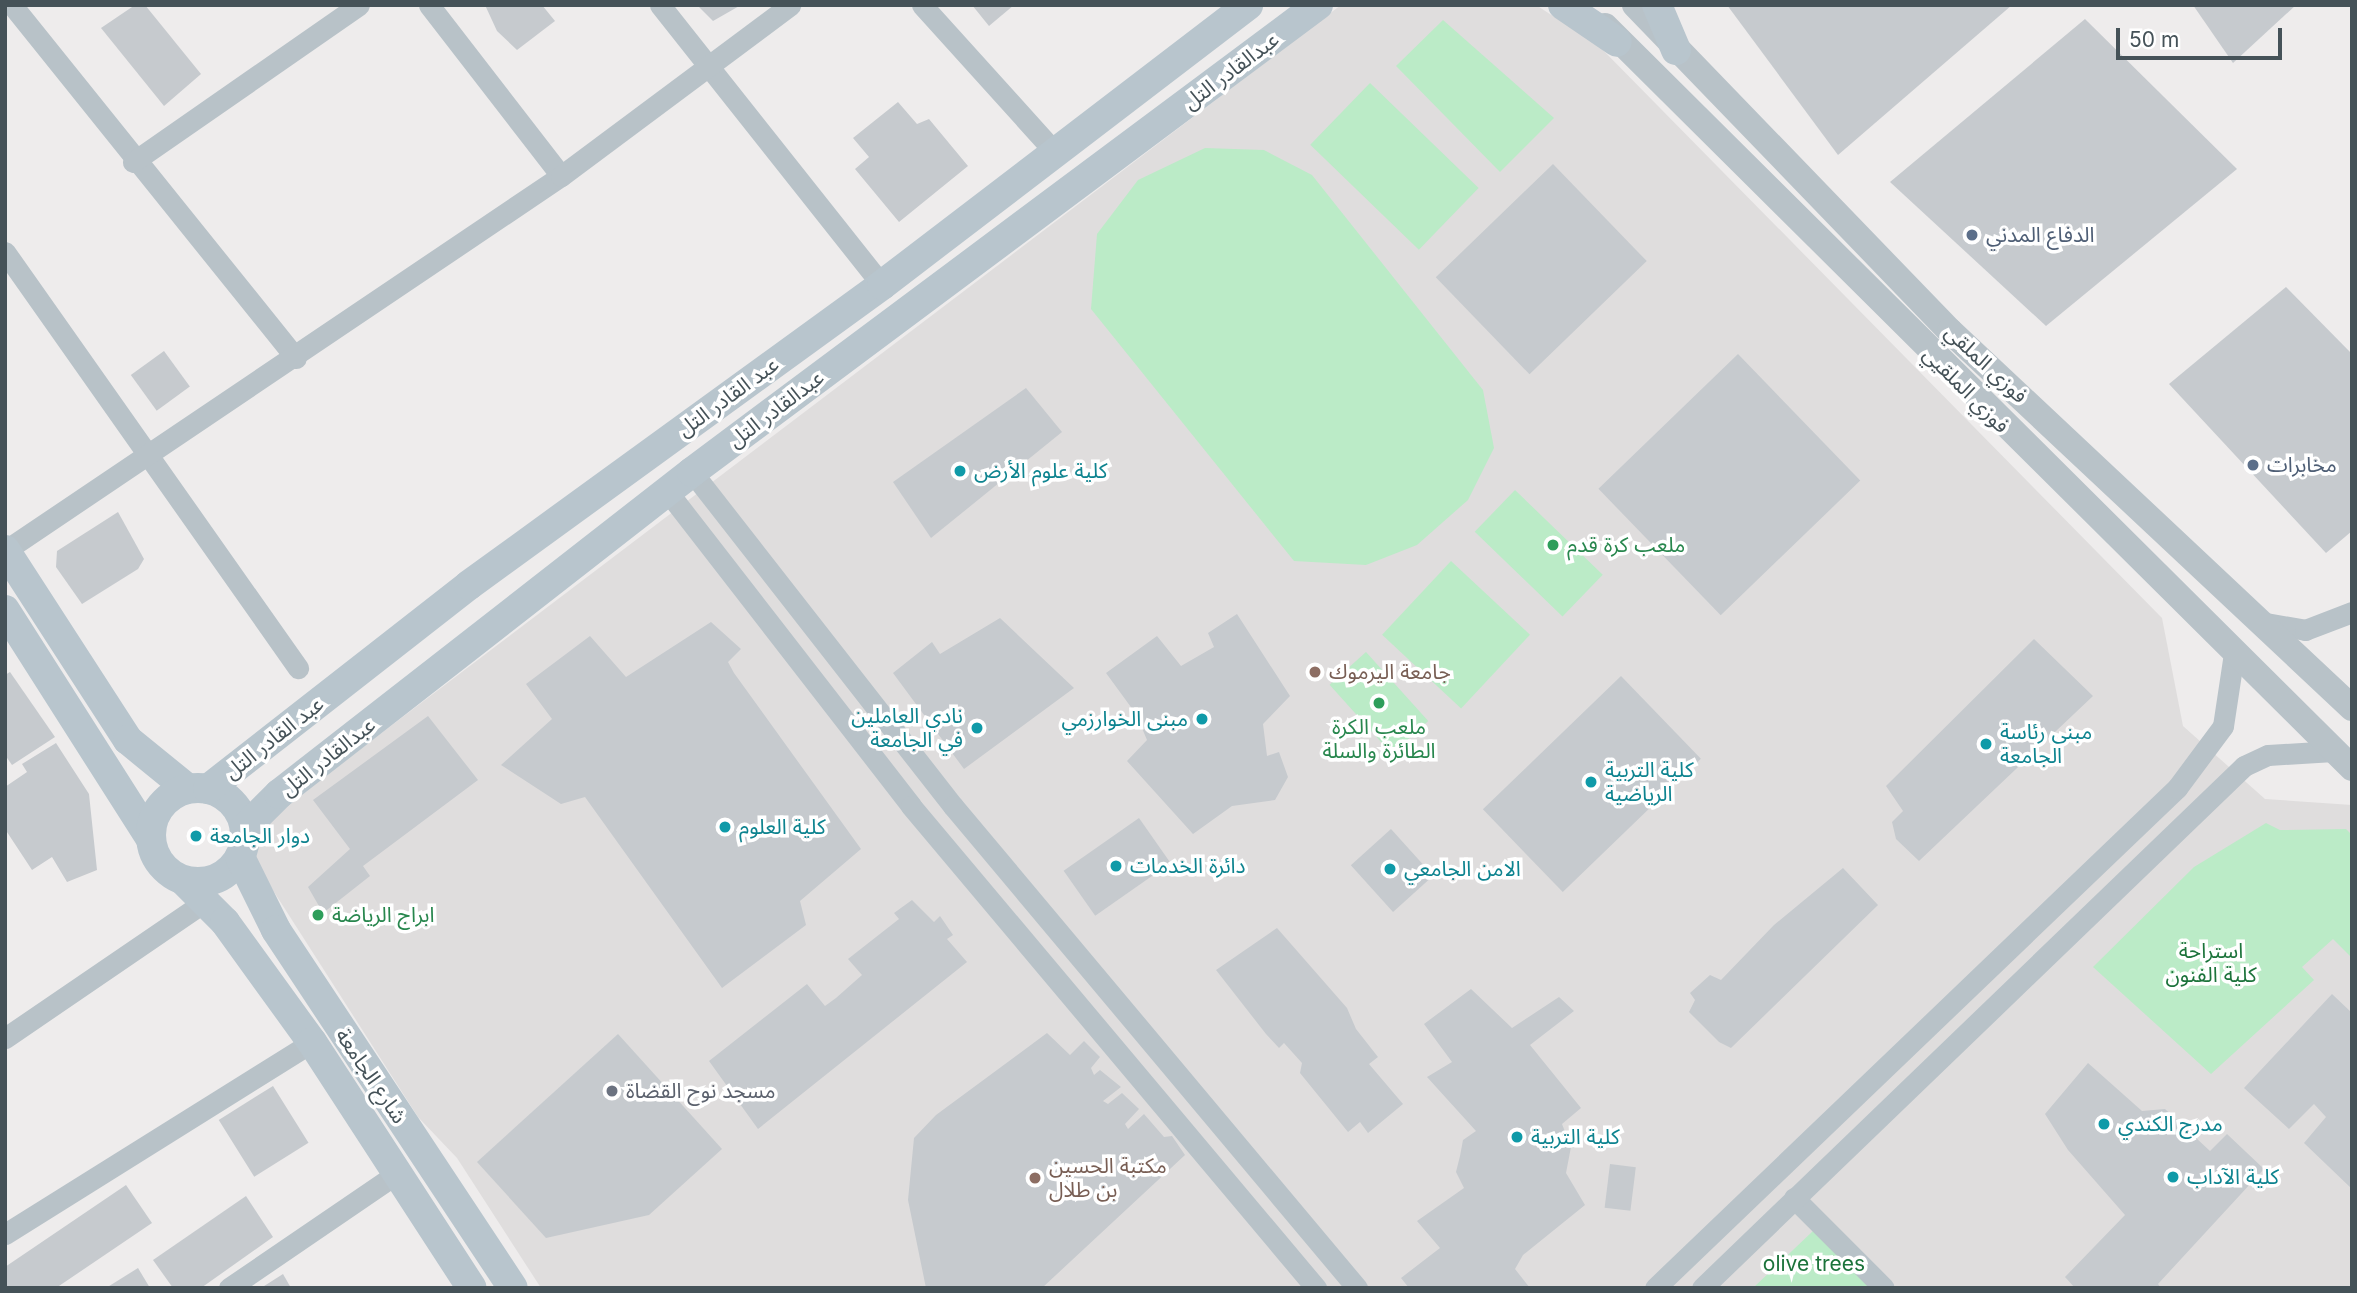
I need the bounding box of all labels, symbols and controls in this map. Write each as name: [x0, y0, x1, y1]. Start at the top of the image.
scale bar: [2119, 14, 2285, 58]
street label: عبدالقادر التل: [1178, 27, 1284, 115]
text: 50 m: [2129, 27, 2179, 52]
place label: الدفاع المدني: [1986, 222, 2095, 248]
marker: الدفاع المدني: [1964, 227, 1980, 243]
street label: فوزي الملقي: [1940, 319, 2032, 409]
street label: فوزي الملقيي: [1918, 342, 2014, 438]
street label: عبد القادر التل: [672, 352, 784, 442]
street label: عبدالقادر التل: [723, 365, 829, 453]
place label: مخابرات: [2267, 452, 2337, 478]
marker: مخابرات: [2245, 457, 2261, 473]
place label: كلية علوم الأرض: [974, 458, 1107, 484]
marker: كلية علوم الأرض: [952, 463, 968, 479]
place label: ملعب كرة قدم: [1567, 532, 1685, 558]
marker: ملعب كرة قدم: [1545, 537, 1561, 553]
place label: جامعة اليرموك: [1329, 659, 1451, 685]
marker: جامعة اليرموك: [1307, 664, 1323, 680]
street label: عبد القادر التل: [219, 691, 329, 785]
marker: ملعب الكرة الطائرة والسلة: [1371, 695, 1387, 711]
place label: نادي العاملين في الجامعة: [851, 703, 963, 753]
place label: مبنى الخوارزمي: [1061, 706, 1188, 732]
marker: مبنى الخوارزمي: [1194, 711, 1210, 727]
street label: عبدالقادر التل: [276, 712, 380, 802]
place label: ملعب الكرة الطائرة والسلة: [1322, 714, 1436, 764]
place label: مبنى رئاسة الجامعة: [2000, 719, 2092, 769]
marker: نادي العاملين في الجامعة: [969, 720, 985, 736]
marker: مبنى رئاسة الجامعة: [1978, 736, 1994, 752]
place label: كلية التربية الرياضية: [1605, 757, 1694, 807]
marker: كلية التربية الرياضية: [1583, 774, 1599, 790]
place label: كلية العلوم: [739, 814, 826, 840]
marker: كلية العلوم: [717, 819, 733, 835]
place label: دوار الجامعة: [210, 823, 310, 849]
marker: دوار الجامعة: [188, 828, 204, 844]
place label: دائرة الخدمات: [1130, 853, 1246, 879]
place label: الامن الجامعي: [1404, 856, 1521, 882]
marker: دائرة الخدمات: [1108, 858, 1124, 874]
marker: الامن الجامعي: [1382, 861, 1398, 877]
place label: ابراج الرياضة: [332, 902, 434, 928]
marker: ابراج الرياضة: [310, 907, 326, 923]
park label: استراحة كلية الفنون: [2165, 938, 2257, 988]
street label: شارع الجامعة: [330, 1024, 412, 1128]
place label: مسجد نوح القضاة: [626, 1078, 776, 1104]
marker: مسجد نوح القضاة: [604, 1083, 620, 1099]
place label: مدرج الكندي: [2118, 1111, 2223, 1137]
marker: مدرج الكندي: [2096, 1116, 2112, 1132]
place label: كلية التربية: [1531, 1124, 1620, 1150]
marker: كلية التربية: [1509, 1129, 1525, 1145]
place label: مكتبة الحسين بن طلال: [1049, 1153, 1167, 1203]
place label: كلية الآداب: [2187, 1164, 2279, 1190]
marker: كلية الآداب: [2165, 1169, 2181, 1185]
marker: مكتبة الحسين بن طلال: [1027, 1170, 1043, 1186]
park label: olive trees: [1763, 1251, 1865, 1277]

